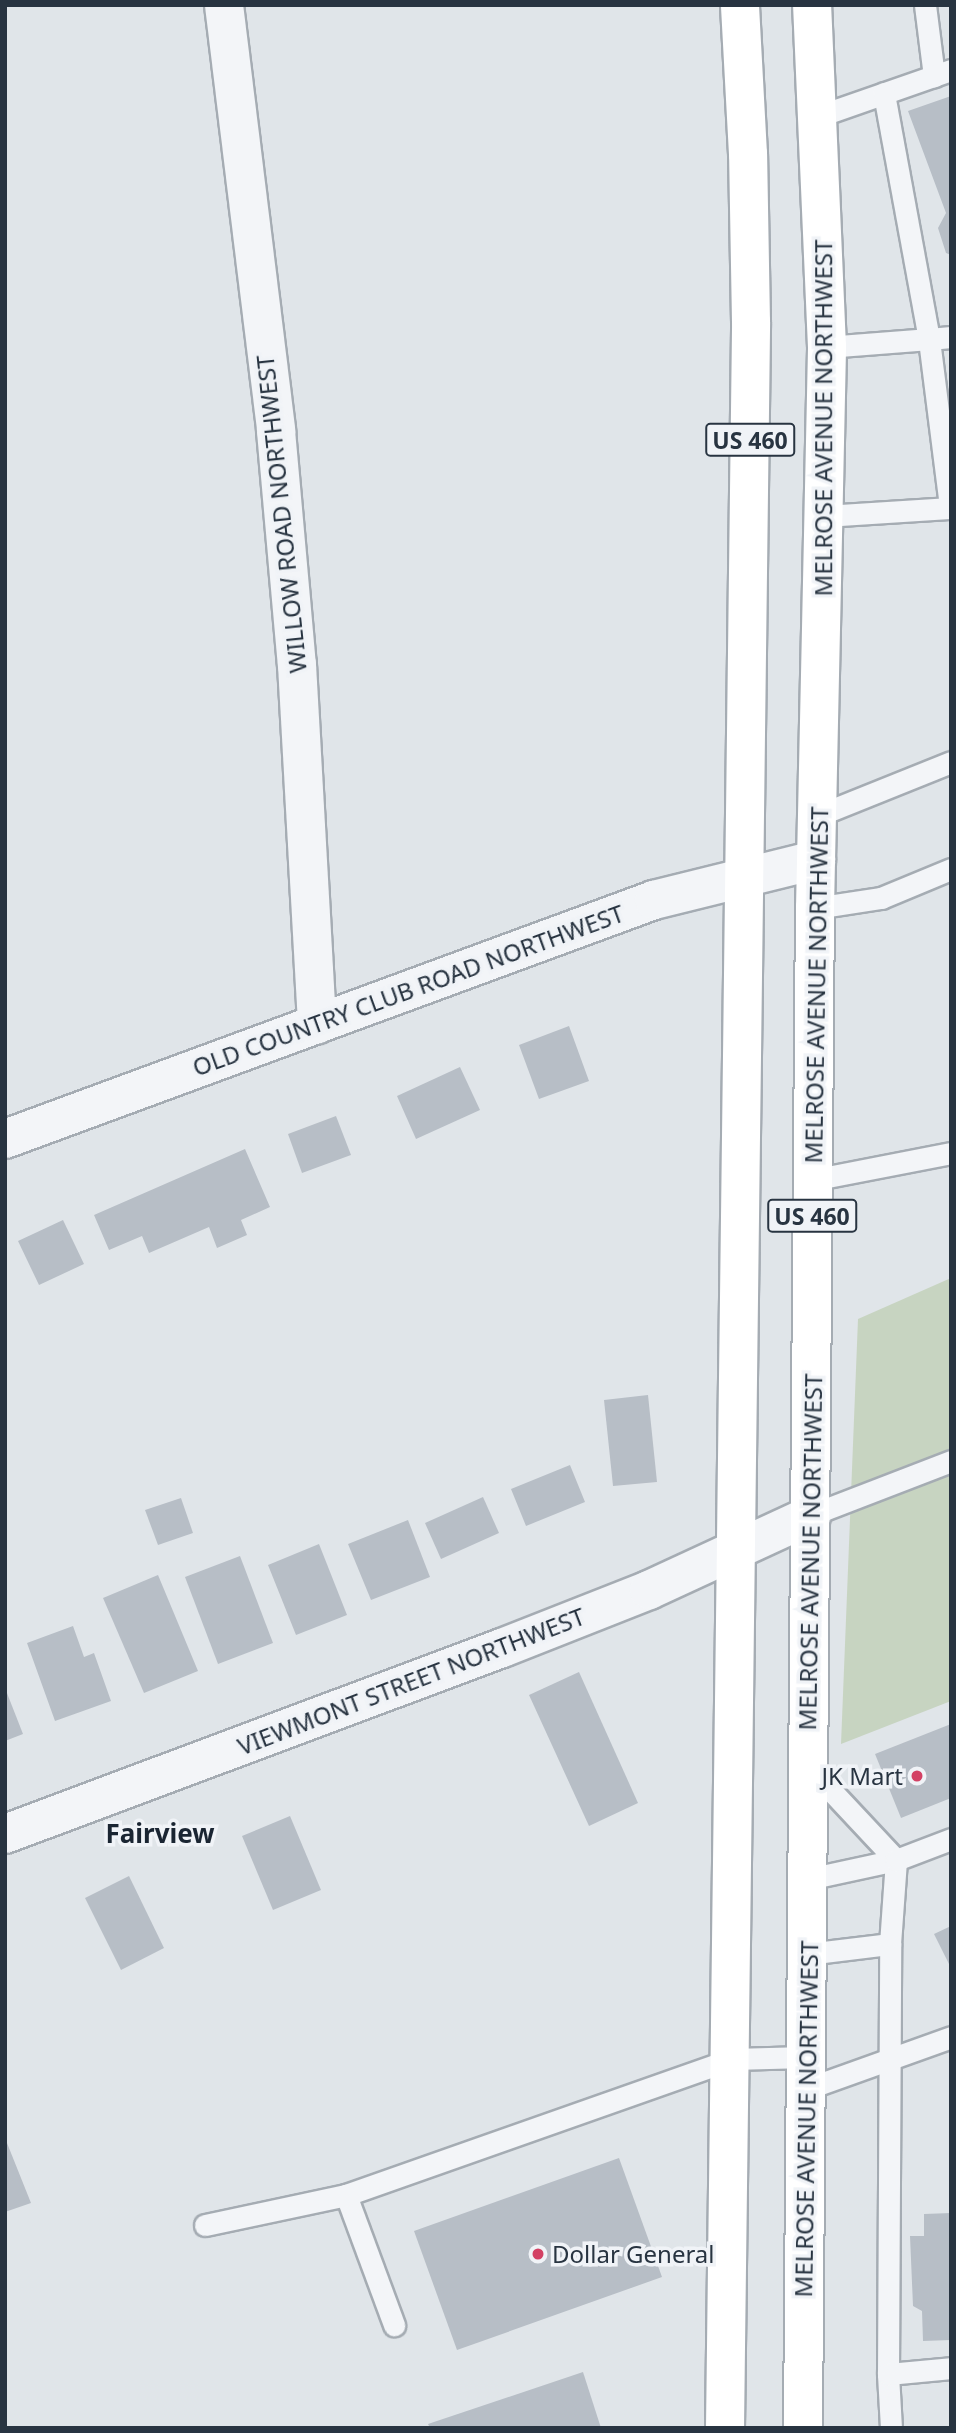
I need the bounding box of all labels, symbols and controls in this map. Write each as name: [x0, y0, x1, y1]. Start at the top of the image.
street label: MELROSE AVENUE NORTHWEST: [809, 240, 837, 596]
street label: WILLOW ROAD NORTHWEST: [250, 354, 312, 674]
road number: US 460: [704, 420, 796, 460]
street label: MELROSE AVENUE NORTHWEST: [798, 806, 834, 1164]
street label: OLD COUNTRY CLUB ROAD NORTHWEST: [188, 898, 628, 1082]
road number: US 460: [766, 1196, 858, 1236]
street label: MELROSE AVENUE NORTHWEST: [792, 1373, 828, 1731]
street label: VIEWMONT STREET NORTHWEST: [233, 1601, 589, 1761]
place label: JK Mart: [822, 1762, 903, 1790]
marker: JK Mart: [909, 1768, 925, 1784]
district label: Fairview: [105, 1818, 215, 1850]
street label: MELROSE AVENUE NORTHWEST: [788, 1940, 824, 2298]
place label: Dollar General: [552, 2240, 715, 2268]
marker: Dollar General: [530, 2246, 546, 2262]

